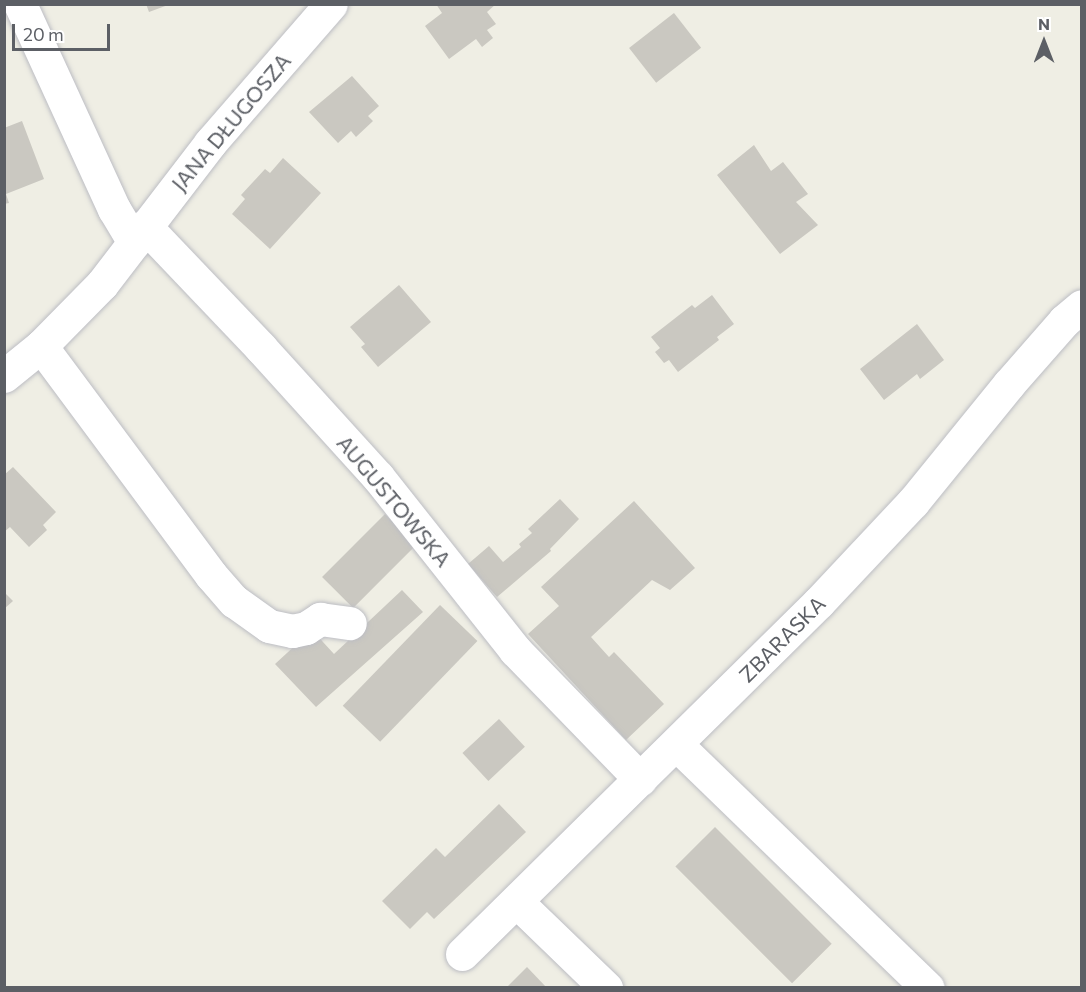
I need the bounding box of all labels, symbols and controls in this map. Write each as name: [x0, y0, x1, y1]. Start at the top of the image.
scale bar: [15, 12, 112, 50]
north arrow: [1014, 12, 1074, 72]
text: N: [1038, 14, 1050, 33]
text: 20 m: [23, 23, 64, 45]
street label: JANA DŁUGOSZA: [166, 48, 296, 196]
street label: AUGUSTOWSKA: [332, 430, 456, 572]
street label: ZBARASKA: [734, 591, 830, 687]

